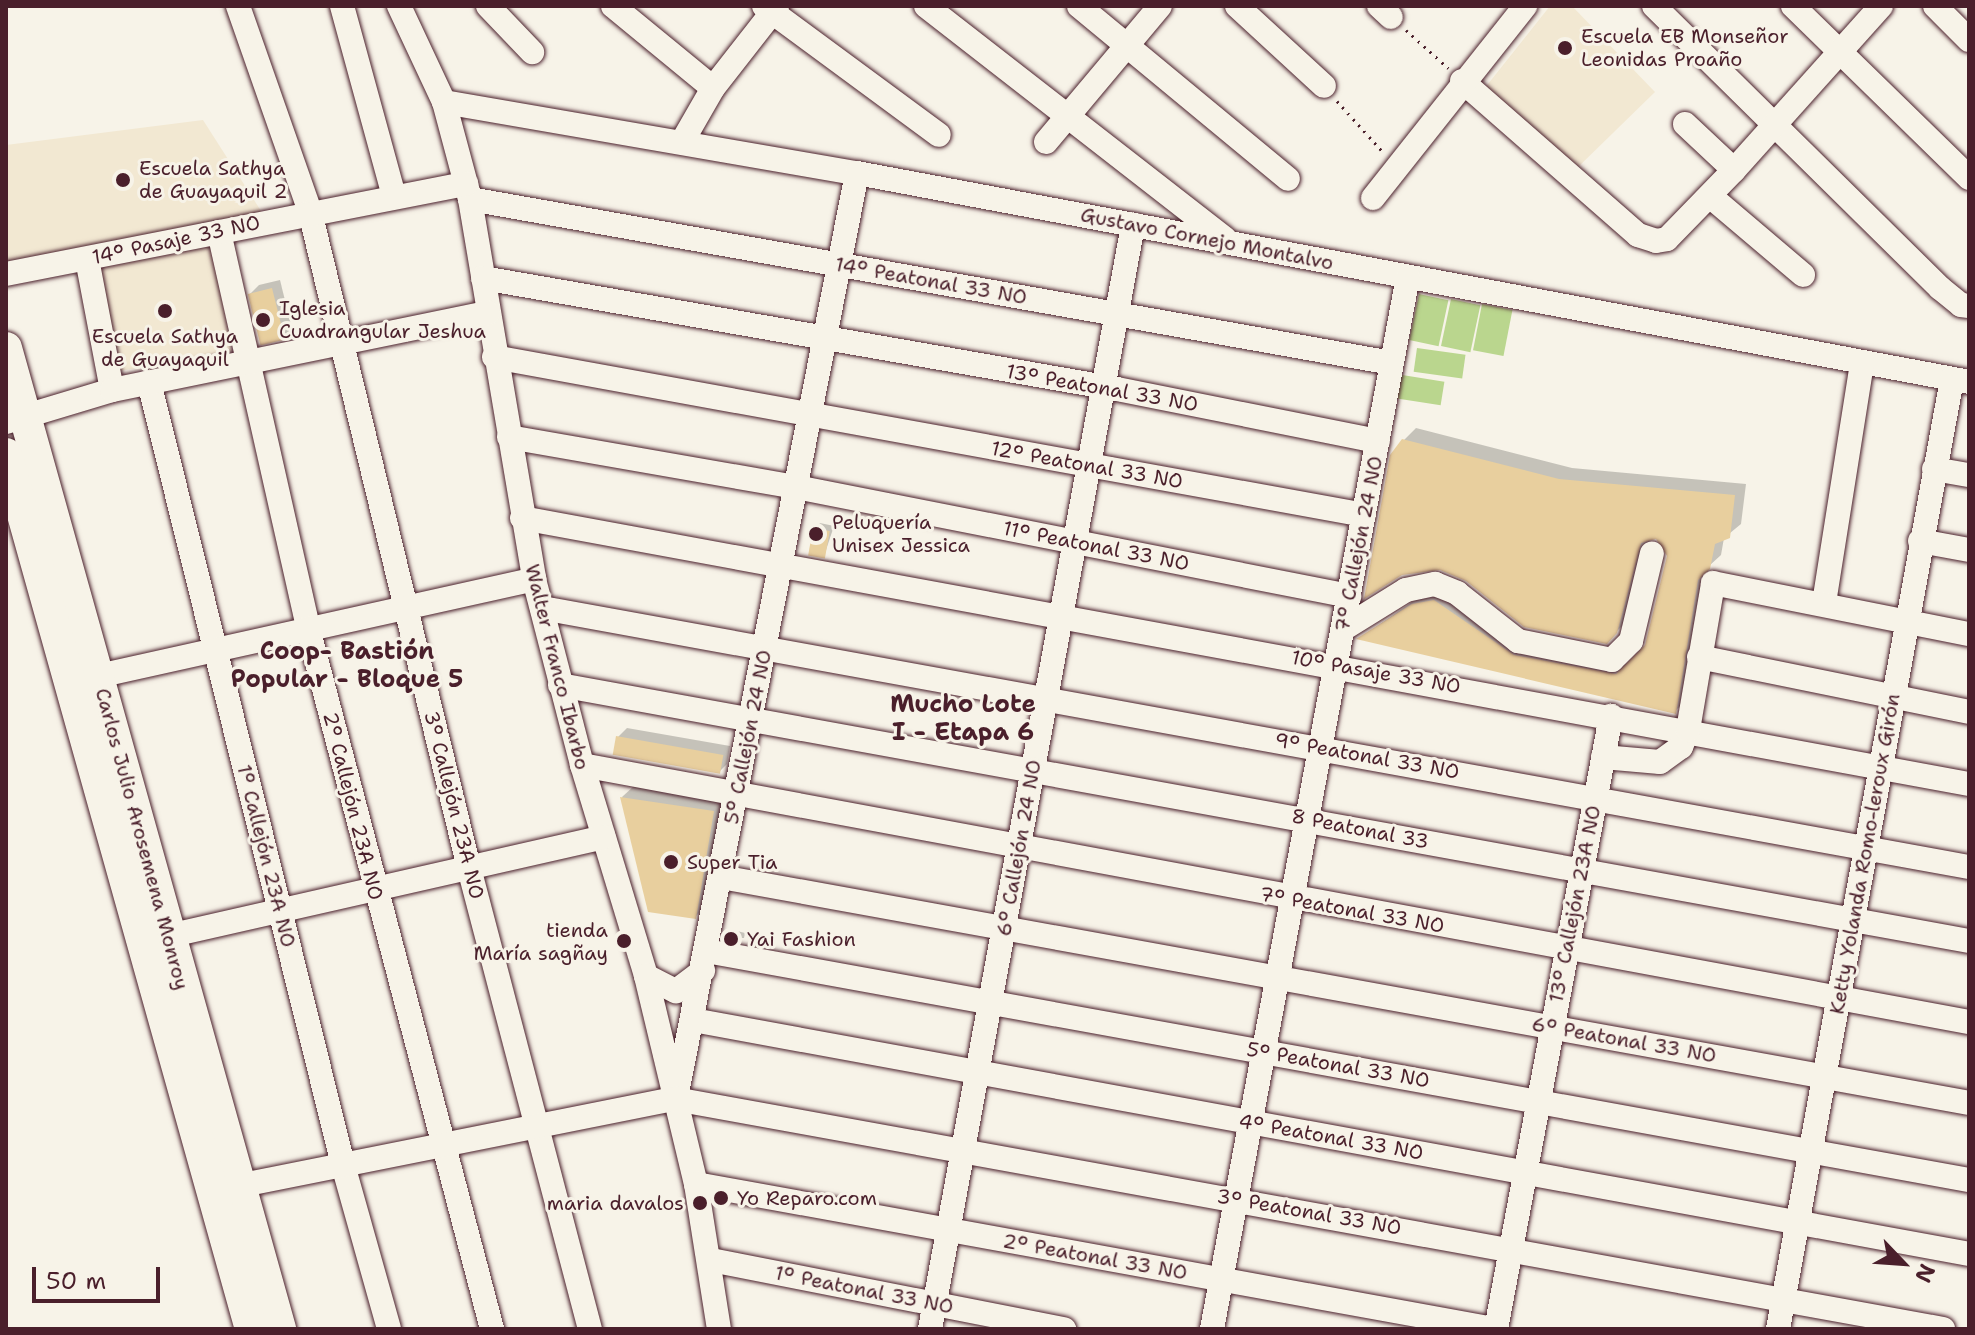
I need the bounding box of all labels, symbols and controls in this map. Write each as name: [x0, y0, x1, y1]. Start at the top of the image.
place label: Escuela EB Monseñor Leonidas Proaño: [1581, 24, 1789, 71]
marker: Escuela EB Monseñor Leonidas Proaño: [1556, 39, 1574, 57]
place label: Escuela Sathya de Guayaquil 2: [139, 156, 288, 203]
marker: Escuela Sathya de Guayaquil 2: [114, 171, 132, 189]
street label: Gustavo Cornejo Montalvo: [1078, 203, 1336, 275]
street label: 14° Pasaje 33 NO: [90, 210, 262, 270]
street label: 14° Peatonal 33 NO: [833, 252, 1029, 310]
place label: Iglesia Cuadrangular Jeshua: [279, 296, 486, 343]
marker: Escuela Sathya de Guayaquil: [156, 302, 174, 320]
marker: Iglesia Cuadrangular Jeshua: [254, 311, 272, 329]
place label: Escuela Sathya de Guayaquil: [92, 324, 238, 371]
street label: 13° Peatonal 33 NO: [1004, 359, 1200, 417]
street label: 12° Peatonal 33 NO: [989, 436, 1185, 494]
street label: 7° Callejón 24 NO: [1330, 454, 1388, 634]
place label: Peluquería Unisex Jessica: [832, 510, 970, 557]
street label: 11° Peatonal 33 NO: [1001, 516, 1191, 576]
marker: Peluquería Unisex Jessica: [807, 525, 825, 543]
street label: Walter Franco Ibarbo: [520, 562, 594, 772]
district label: Coop- Bastión Popular - Bloque 5: [231, 638, 463, 694]
street label: 10° Pasaje 33 NO: [1290, 645, 1462, 699]
street label: 5° Callejón 24 NO: [719, 648, 777, 826]
street label: Carlos Julio Arosemena Monroy: [90, 686, 194, 992]
district label: Mucho Lote I - Etapa 6: [890, 691, 1036, 747]
street label: Ketty Yolanda Romo-leroux Girón: [1825, 692, 1905, 1016]
street label: 3° Callejón 23A NO: [419, 708, 489, 902]
street label: 2° Callejón 23A NO: [318, 709, 388, 903]
street label: 9° Peatonal 33 NO: [1273, 728, 1461, 784]
street label: 6° Callejón 24 NO: [992, 758, 1046, 938]
street label: 1° Callejón 23A NO: [232, 762, 300, 950]
street label: 13° Callejón 23A NO: [1544, 803, 1606, 1005]
street label: 8 Peatonal 33: [1289, 804, 1431, 854]
place label: Super Tia: [687, 850, 777, 874]
marker: Super Tia: [662, 853, 680, 871]
street label: 7° Peatonal 33 NO: [1258, 882, 1446, 938]
place label: tienda María sagñay: [473, 918, 608, 965]
place label: Yai Fashion: [747, 927, 856, 951]
marker: Yai Fashion: [722, 930, 740, 948]
marker: tienda María sagñay: [615, 932, 633, 950]
street label: 6° Peatonal 33 NO: [1530, 1012, 1718, 1068]
street label: 5° Peatonal 33 NO: [1245, 1037, 1431, 1093]
street label: 4° Peatonal 33 NO: [1237, 1109, 1425, 1165]
street label: 3° Peatonal 33 NO: [1215, 1184, 1403, 1240]
place label: Yo Reparo.com: [737, 1186, 877, 1210]
marker: Yo Reparo.com: [712, 1189, 730, 1207]
place label: maria davalos: [547, 1191, 684, 1215]
marker: maria davalos: [691, 1194, 709, 1212]
north arrow: [1863, 1223, 1943, 1303]
street label: 2° Peatonal 33 NO: [1001, 1229, 1189, 1285]
scale bar: [36, 1251, 164, 1301]
text: N: [1908, 1259, 1942, 1287]
street label: 1° Peatonal 33 NO: [773, 1261, 955, 1319]
text: 50 m: [46, 1265, 106, 1297]

